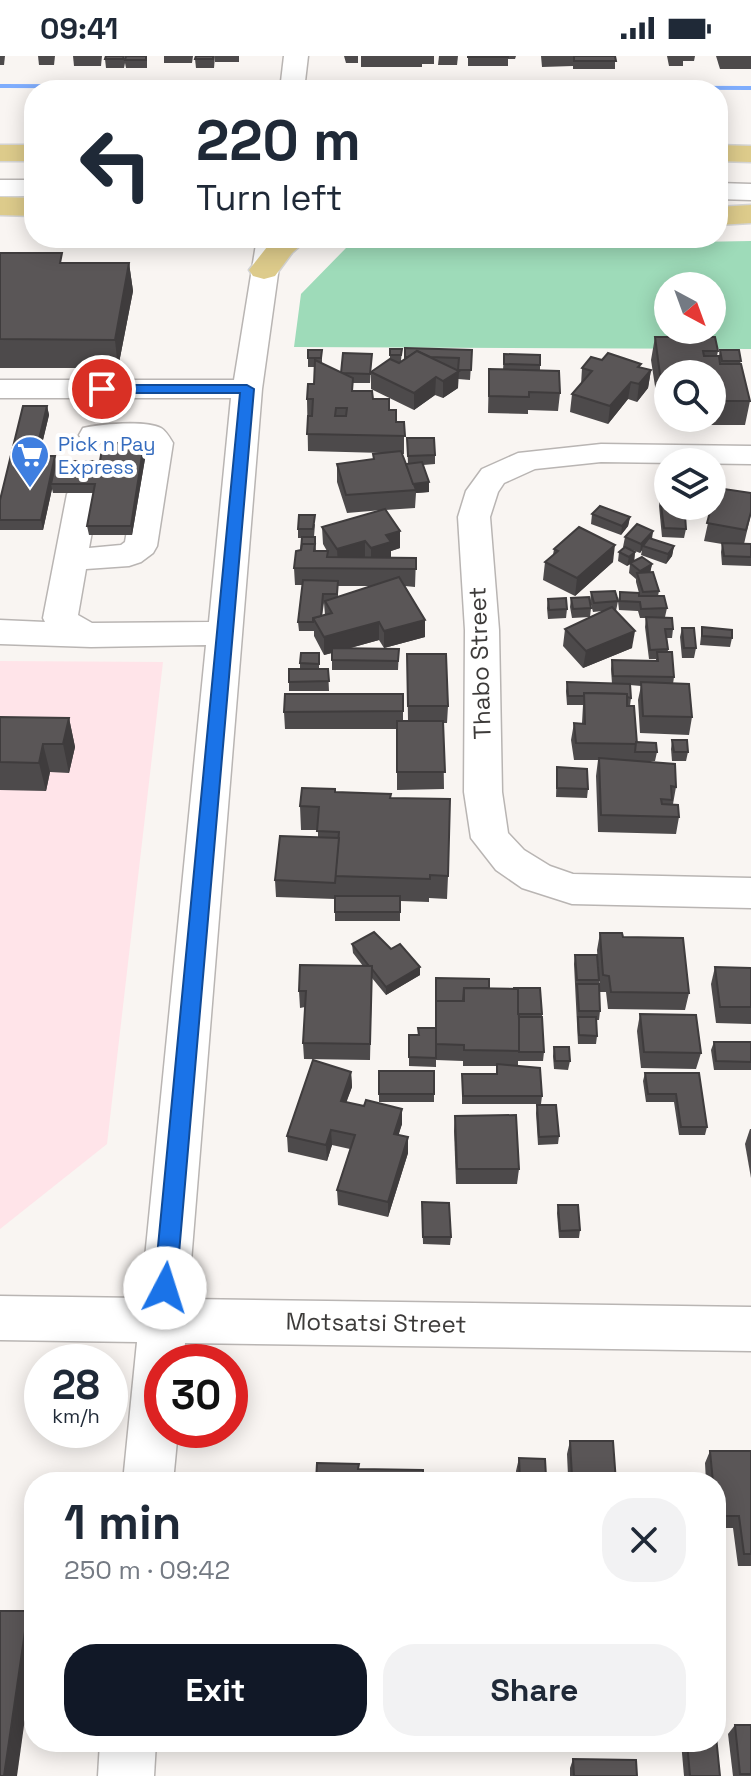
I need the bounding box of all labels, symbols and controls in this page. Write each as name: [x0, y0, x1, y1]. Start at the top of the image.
text: 09:41: [40, 9, 118, 48]
text: 220 m: [196, 105, 361, 176]
icon: left: [64, 112, 168, 216]
text: Turn left: [196, 175, 343, 221]
north arrow: [654, 272, 726, 344]
map controls: [654, 272, 726, 520]
pin: [68, 355, 136, 423]
button: search: [654, 360, 726, 432]
icon: arrive: [80, 367, 124, 411]
place label: Pick n Pay Express: [58, 431, 155, 480]
supermarket icon: Pick n Pay Express: [9, 434, 51, 489]
button: layers: [654, 448, 726, 520]
street label: Thabo Street: [461, 586, 498, 740]
position arrow: [123, 1246, 207, 1330]
street label: Motsatsi Street: [285, 1305, 467, 1340]
speed limit sign: 30: [144, 1344, 248, 1448]
text: 28: [52, 1360, 100, 1411]
text: km/h: [52, 1403, 100, 1429]
text: 1 min: [64, 1492, 181, 1553]
button: close: [602, 1498, 686, 1582]
text: 250 m · 09:42: [64, 1553, 230, 1587]
button: Exit: [64, 1644, 367, 1736]
button: Share: [383, 1644, 686, 1736]

